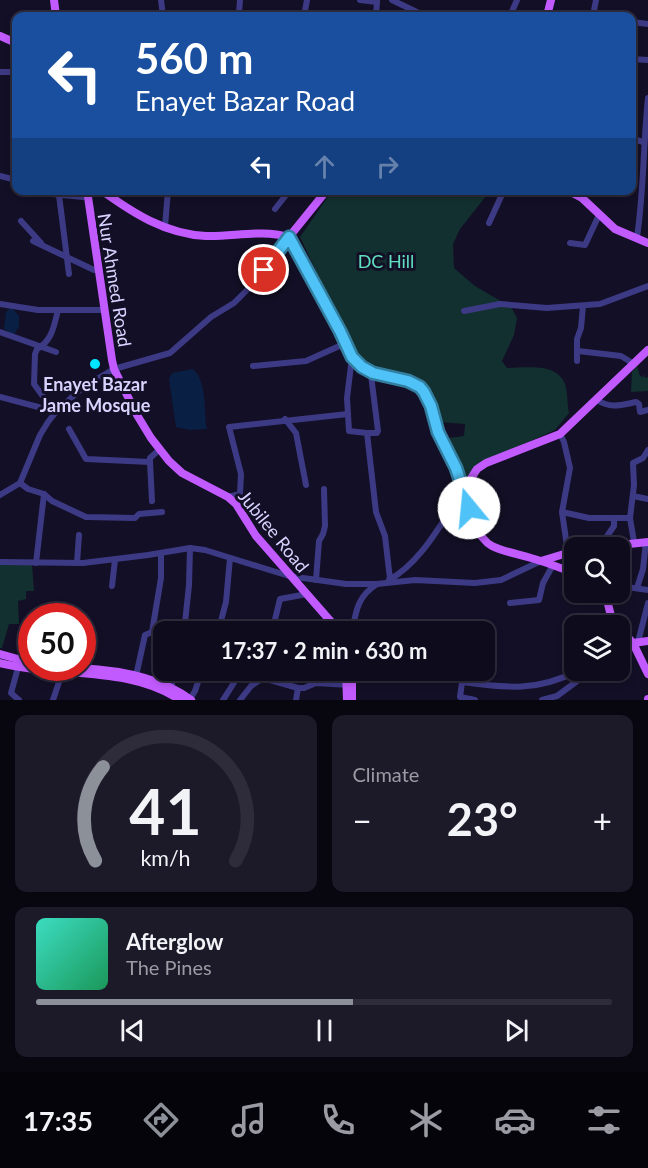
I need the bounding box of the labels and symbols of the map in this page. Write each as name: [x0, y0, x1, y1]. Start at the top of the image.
street label: Nur Ahmed Road: [94, 212, 136, 348]
pin: [238, 244, 289, 295]
park label: DC Hill: [358, 250, 414, 272]
marker: Enayet Bazar Jame Mosque: [88, 357, 102, 371]
place label: Enayet Bazar Jame Mosque: [40, 373, 151, 416]
position arrow: [437, 476, 501, 540]
street label: Jubilee Road: [234, 485, 314, 577]
speed limit sign: 50: [18, 603, 96, 681]

